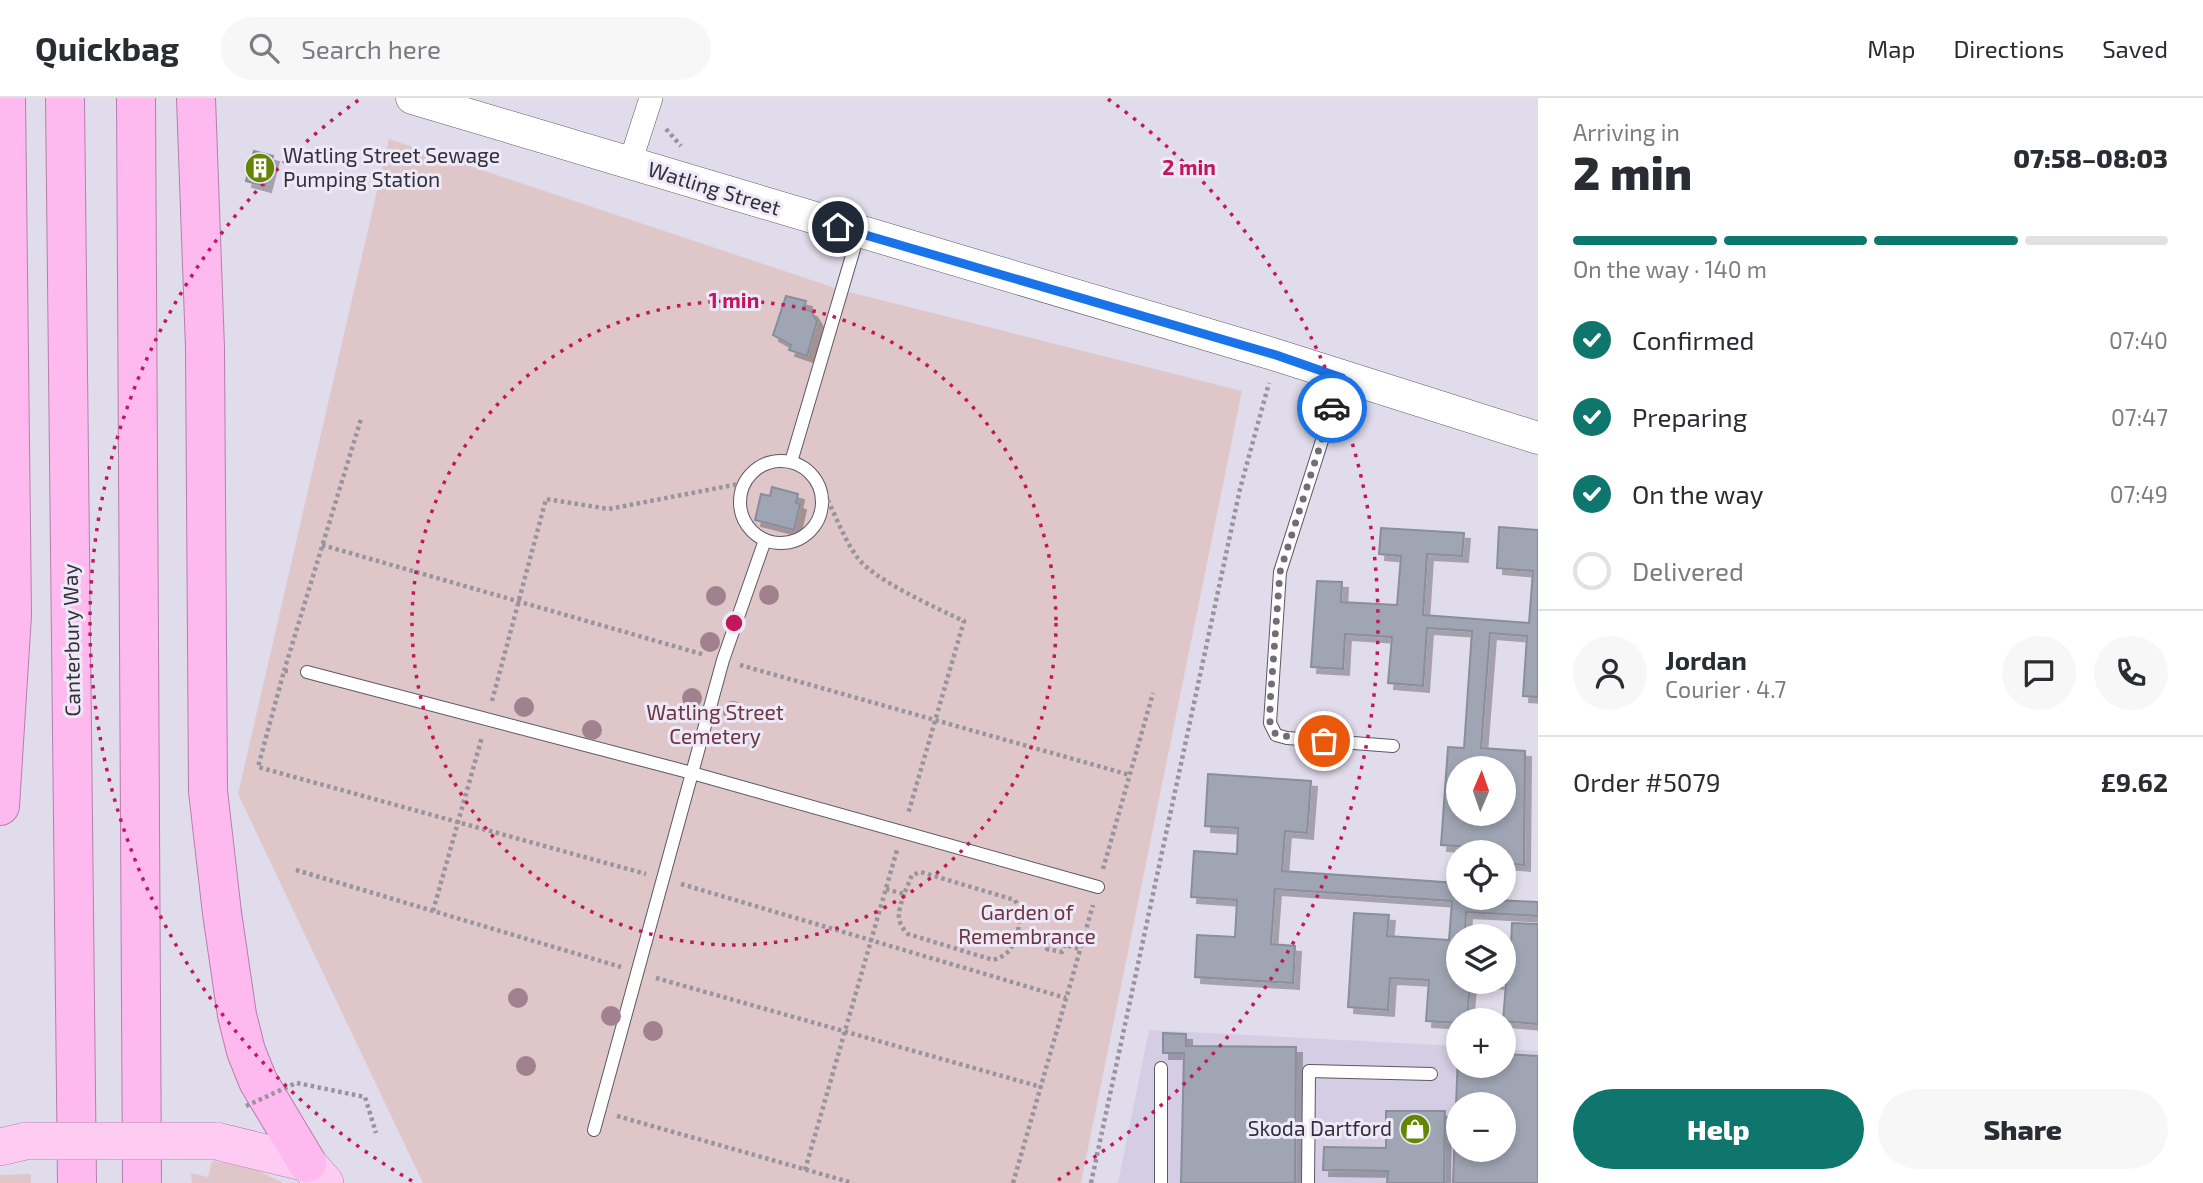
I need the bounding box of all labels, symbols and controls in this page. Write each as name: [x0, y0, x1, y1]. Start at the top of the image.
search box: [221, 17, 711, 80]
text: Quickbag: [35, 28, 179, 68]
icon: search: [245, 29, 283, 67]
text: Search here: [301, 33, 441, 64]
text: Map: [1867, 34, 1915, 63]
text: Directions: [1953, 34, 2064, 63]
text: Saved: [2102, 34, 2168, 63]
text: Arriving in: [1573, 118, 1680, 146]
place label: Watling Street Sewage Pumping Station: [283, 142, 500, 191]
text: 07:58–08:03: [2013, 142, 2168, 173]
text: 2 min: [1573, 144, 1692, 199]
building icon: Watling Street Sewage Pumping Station: [243, 151, 277, 185]
text: 2 min: [1162, 154, 1216, 179]
street label: Watling Street: [645, 155, 784, 220]
pin: [808, 197, 868, 257]
icon: home: [819, 208, 857, 246]
text: On the way · 140 m: [1573, 255, 1767, 283]
text: 1 min: [709, 287, 759, 312]
icon: check: [1573, 321, 1611, 359]
text: Confirmed: [1632, 324, 1755, 355]
text: 07:40: [2109, 326, 2168, 354]
courier: [1297, 373, 1367, 443]
icon: car: [1313, 389, 1351, 427]
icon: check: [1573, 398, 1611, 436]
text: Preparing: [1632, 401, 1747, 432]
text: 07:47: [2111, 403, 2168, 431]
icon: check: [1573, 475, 1611, 513]
text: On the way: [1632, 478, 1763, 509]
text: 07:49: [2110, 480, 2168, 508]
text: Delivered: [1632, 555, 1744, 586]
street label: Canterbury Way: [57, 563, 84, 717]
centre of rings: [722, 611, 746, 635]
button: person: [1573, 636, 1647, 710]
button: chat: [2002, 636, 2076, 710]
button: phone: [2094, 636, 2168, 710]
text: Jordan: [1665, 644, 1747, 675]
text: Courier · 4.7: [1665, 675, 1786, 703]
park label: Watling Street Cemetery: [646, 699, 784, 748]
pin: [1294, 711, 1354, 771]
icon: bag: [1305, 722, 1343, 760]
north arrow: [1446, 756, 1516, 826]
map controls: [1446, 756, 1516, 1162]
text: Order #5079: [1573, 766, 1721, 797]
text: £9.62: [2101, 766, 2168, 797]
button: locate: [1446, 840, 1516, 910]
park label: Garden of Remembrance: [958, 899, 1096, 948]
button: layers: [1446, 924, 1516, 994]
button: +: [1446, 1008, 1516, 1078]
button: Help: [1573, 1089, 1864, 1169]
button: Share: [1878, 1089, 2168, 1169]
button: −: [1446, 1092, 1516, 1162]
shop icon: Skoda Dartford: [1398, 1112, 1432, 1146]
place label: Skoda Dartford: [1248, 1115, 1392, 1140]

